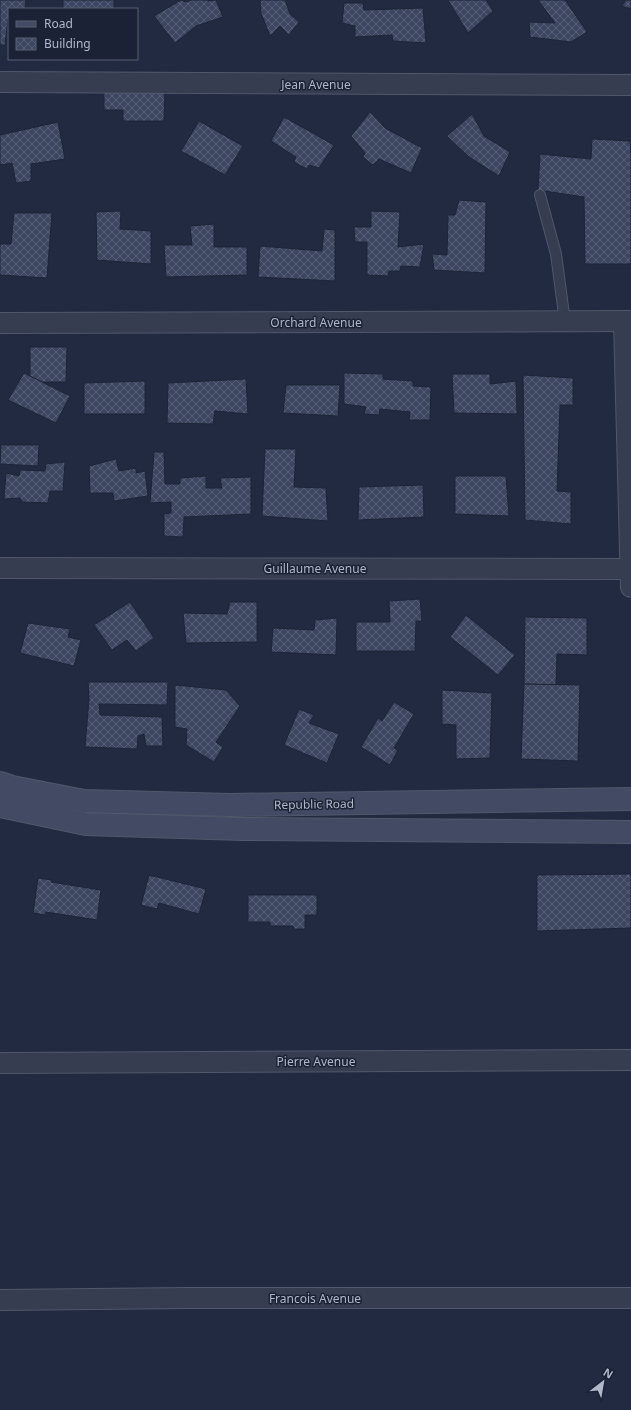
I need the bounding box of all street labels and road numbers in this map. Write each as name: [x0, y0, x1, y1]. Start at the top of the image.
street label: Jean Avenue: [280, 76, 351, 93]
street label: Orchard Avenue: [270, 314, 362, 331]
street label: Guillaume Avenue: [264, 560, 367, 577]
street label: Republic Road: [274, 795, 354, 813]
street label: Pierre Avenue: [277, 1053, 356, 1070]
street label: Francois Avenue: [269, 1290, 361, 1307]

